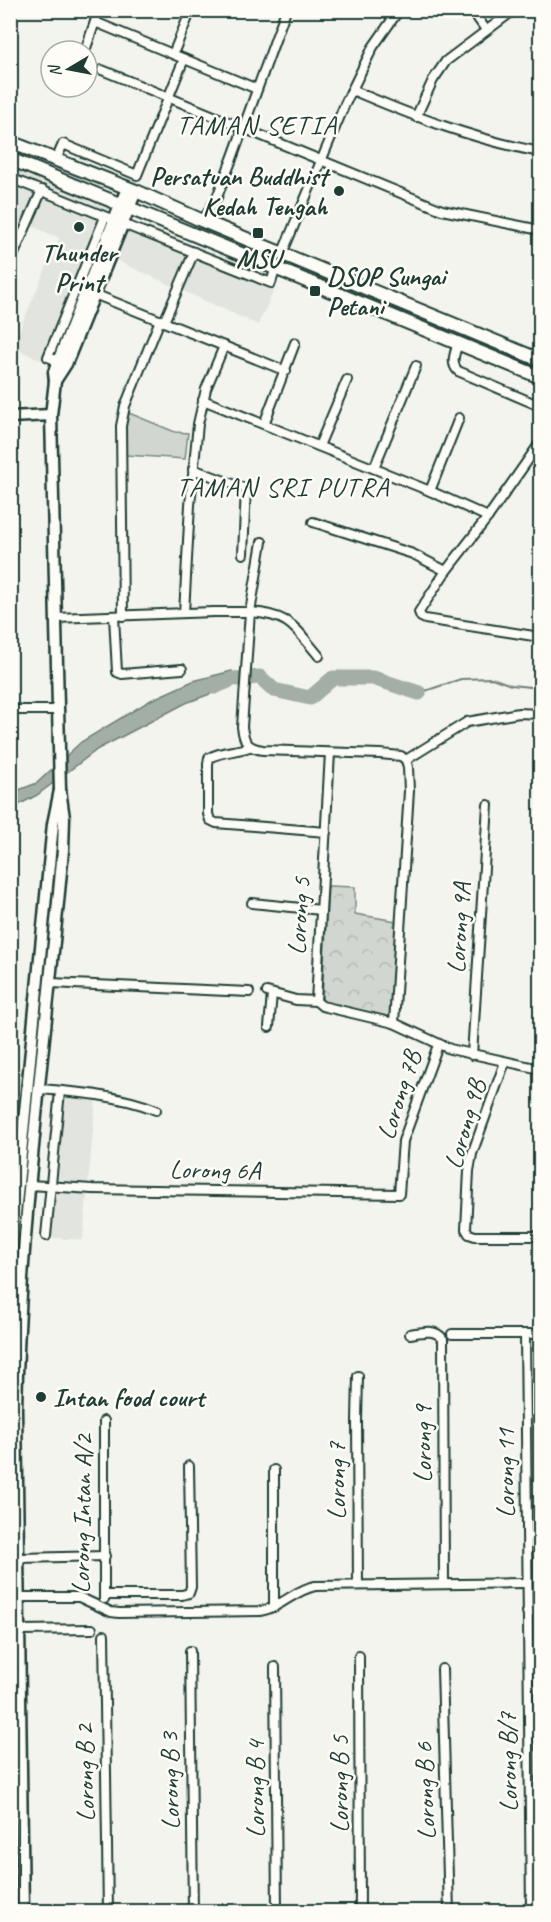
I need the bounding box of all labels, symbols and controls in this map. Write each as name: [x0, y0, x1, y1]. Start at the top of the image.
north arrow: [39, 39, 99, 99]
text: N: [44, 62, 66, 78]
district label: TAMAN SETIA: [176, 108, 338, 142]
place label: Persatuan Buddhist Kedah Tengah: [150, 160, 331, 223]
marker: Persatuan Buddhist Kedah Tengah: [332, 184, 346, 198]
marker: Thunder Print: [72, 220, 86, 234]
marker: MSU: [251, 226, 265, 240]
place label: Thunder Print: [42, 236, 119, 299]
place label: MSU: [236, 242, 285, 275]
place label: DSOP Sungai Petani: [327, 260, 449, 323]
marker: DSOP Sungai Petani: [308, 284, 322, 298]
district label: TAMAN SRI PUTRA: [176, 470, 390, 504]
street label: Lorong 5: [280, 875, 318, 956]
street label: Lorong 9A: [439, 880, 479, 974]
street label: Lorong 7B: [369, 1045, 429, 1143]
street label: Lorong 9B: [437, 1074, 494, 1172]
street label: Lorong 6A: [169, 1153, 263, 1187]
place label: Intan food court: [53, 1381, 207, 1414]
marker: Intan food court: [34, 1390, 48, 1404]
street label: Lorong 9: [406, 1403, 439, 1483]
street label: Lorong 11: [489, 1427, 522, 1518]
street label: Lorong Intan A/2: [64, 1432, 100, 1594]
street label: Lorong 7: [320, 1441, 353, 1520]
street label: Lorong B/7: [491, 1711, 525, 1812]
street label: Lorong B 2: [68, 1722, 102, 1822]
street label: Lorong B 3: [153, 1730, 187, 1830]
street label: Lorong B 5: [323, 1734, 356, 1833]
street label: Lorong B 4: [239, 1738, 272, 1838]
street label: Lorong B 6: [407, 1740, 443, 1840]

